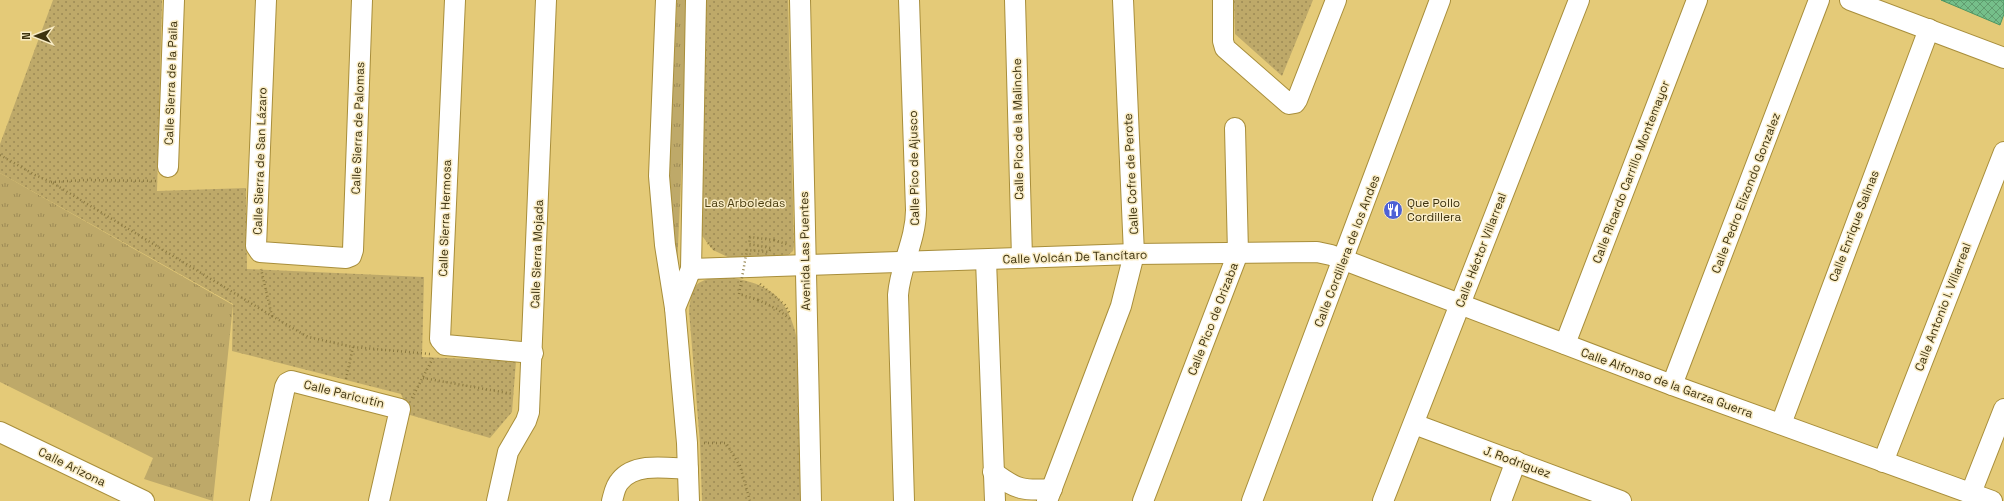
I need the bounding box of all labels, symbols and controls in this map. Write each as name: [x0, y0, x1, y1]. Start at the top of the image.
north arrow: [16, 16, 56, 56]
street label: Calle Sierra de la Paila: [161, 20, 181, 145]
text: N: [19, 32, 33, 40]
street label: Calle Pico de la Malinche: [1009, 58, 1027, 200]
street label: Calle Sierra de Palomas: [348, 61, 368, 195]
street label: Calle Ricardo Carrillo Montemayor: [1589, 78, 1673, 266]
street label: Calle Sierra de San Lázaro: [249, 87, 271, 235]
street label: Calle Pico de Ajusco: [905, 110, 923, 226]
street label: Calle Pedro Elizondo Gonzalez: [1708, 110, 1784, 276]
street label: Calle Cofre de Perote: [1120, 113, 1142, 235]
street label: Calle Sierra Hermosa: [435, 159, 455, 277]
street label: Calle Enrique Salinas: [1825, 168, 1883, 284]
street label: Calle Cordillera de los Andes: [1311, 173, 1383, 329]
street label: Calle Héctor Villarreal: [1452, 190, 1510, 310]
street label: Avenida Las Puentes: [796, 191, 814, 311]
park label: Las Arboledas: [705, 195, 785, 211]
place label: Que Pollo Cordillera: [1407, 195, 1461, 225]
street label: Calle Sierra Mojada: [527, 199, 547, 309]
restaurant icon: Que Pollo Cordillera: [1382, 199, 1404, 221]
street label: Calle Antonio I. Villarreal: [1911, 241, 1975, 373]
street label: Calle Volcán De Tancítaro: [1002, 246, 1148, 268]
street label: Calle Pico de Orizaba: [1184, 260, 1242, 378]
street label: Calle Alfonso de la Garza Guerra: [1579, 344, 1755, 422]
street label: Calle Paricutín: [302, 376, 386, 412]
street label: J. Rodriguez: [1481, 442, 1553, 482]
street label: Calle Arizona: [36, 444, 109, 490]

